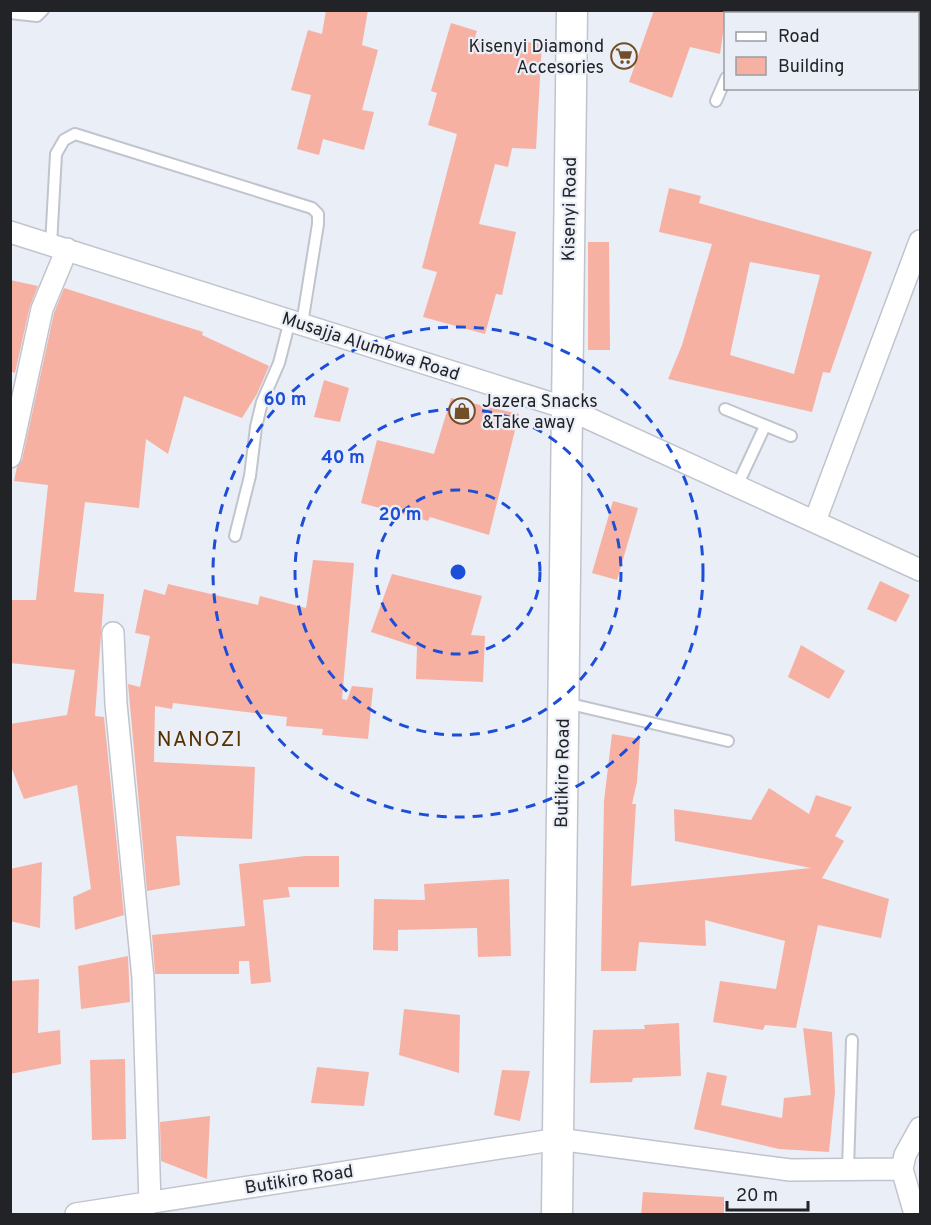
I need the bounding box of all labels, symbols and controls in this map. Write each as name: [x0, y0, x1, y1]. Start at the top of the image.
legend: [724, 12, 919, 90]
text: Road: [778, 26, 820, 49]
place label: Kisenyi Diamond Accesories: [468, 36, 604, 80]
supermarket icon: Kisenyi Diamond Accesories: [609, 41, 639, 71]
text: Building: [778, 56, 844, 79]
street label: Kisenyi Road: [558, 156, 583, 262]
street label: Musajja Alumbwa Road: [279, 308, 462, 387]
text: 60 m: [263, 389, 307, 412]
place label: Jazera Snacks &Take away: [482, 391, 598, 435]
shop icon: Jazera Snacks &Take away: [447, 396, 477, 426]
text: 40 m: [321, 447, 365, 470]
text: 20 m: [378, 504, 422, 527]
centre of rings: [448, 562, 468, 582]
street label: Butikiro Road: [551, 718, 576, 828]
district label: NANOZI: [157, 727, 243, 754]
street label: Butikiro Road: [243, 1161, 355, 1200]
scale bar: [727, 1174, 808, 1212]
text: 20 m: [736, 1185, 778, 1208]

